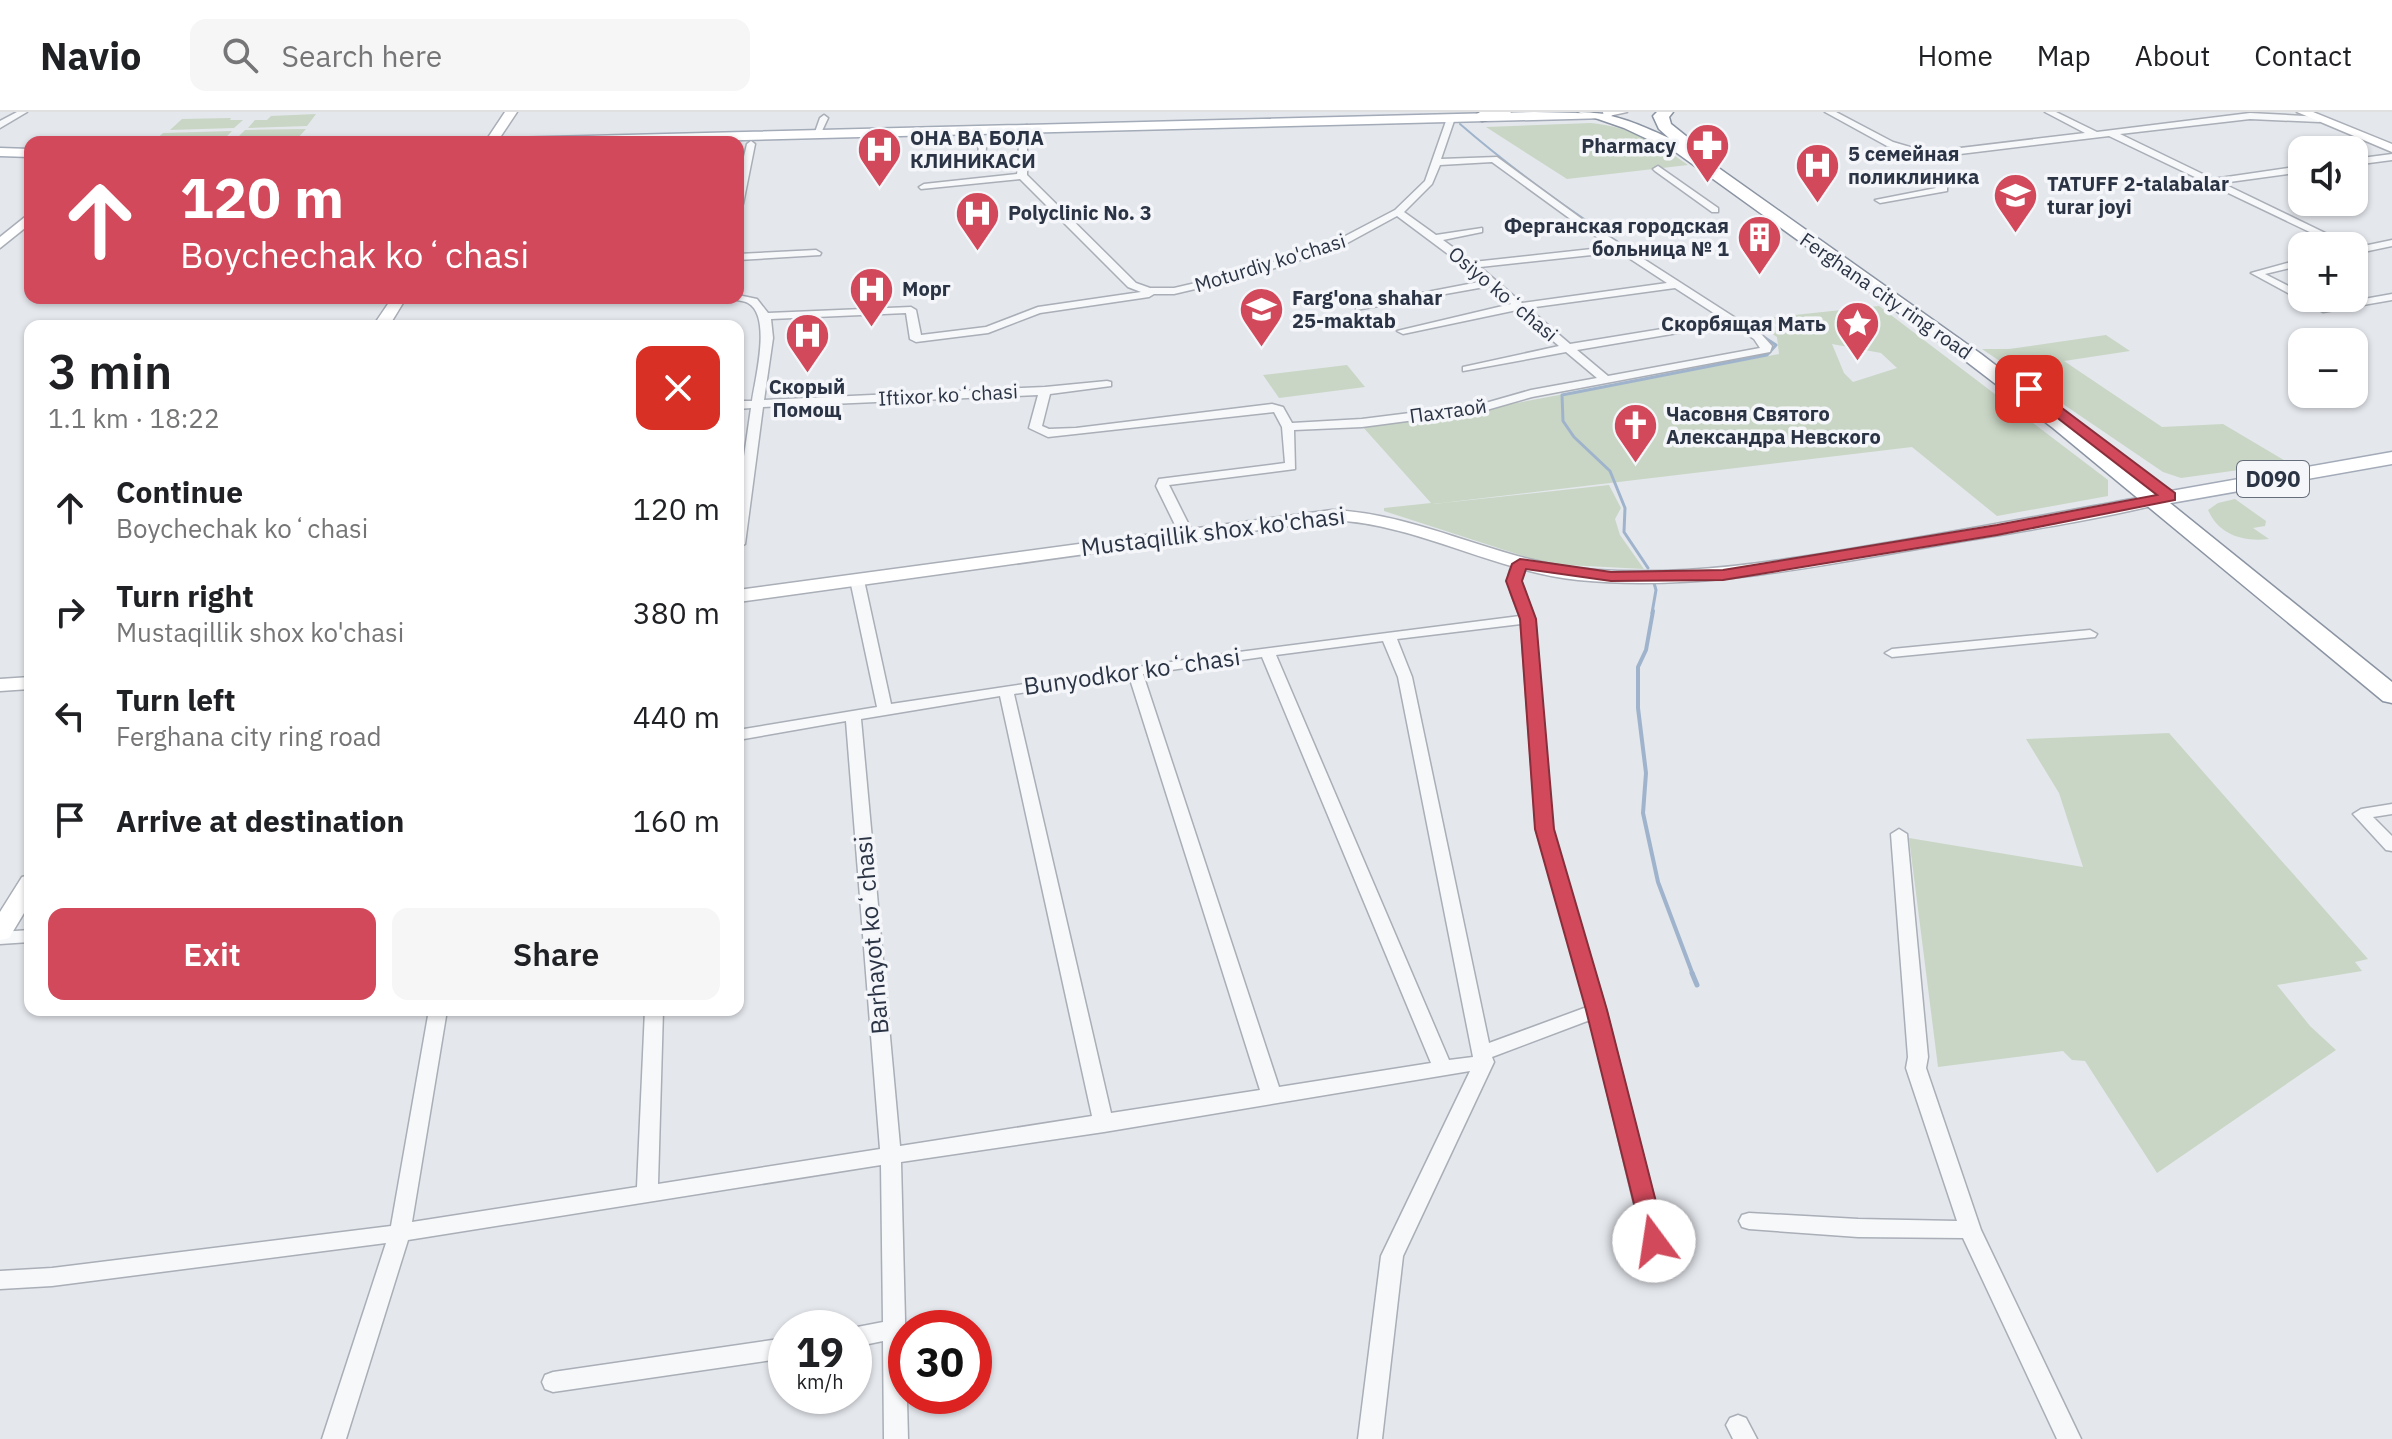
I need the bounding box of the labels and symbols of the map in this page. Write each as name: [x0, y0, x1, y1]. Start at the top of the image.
pharmacy icon: Pharmacy: [1683, 122, 1731, 185]
place label: ОНА ВА БОЛА КЛИНИКАСИ: [910, 124, 1044, 174]
hospital icon: ОНА ВА БОЛА КЛИНИКАСИ: [855, 125, 903, 188]
place label: Pharmacy: [1581, 132, 1676, 159]
place label: 5 семейная поликлиника: [1848, 140, 1979, 190]
hospital icon: 5 семейная поликлиника: [1793, 141, 1841, 204]
place label: TATUFF 2-talabalar turar joyi: [2047, 170, 2229, 220]
school or university icon: TATUFF 2-talabalar turar joyi: [1992, 171, 2040, 234]
hospital icon: Polyclinic No. 3: [953, 189, 1001, 252]
place label: Polyclinic No. 3: [1008, 199, 1152, 226]
place label: Ферганская городская больница № 1: [1504, 212, 1729, 262]
building icon: Ферганская городская больница № 1: [1736, 214, 1784, 277]
street label: Ferghana city ring road: [1795, 226, 1978, 365]
street label: Moturdiy ko'chasi: [1191, 227, 1349, 298]
street label: Osiyo koʻchasi: [1443, 240, 1564, 347]
hospital icon: Морг: [847, 265, 895, 328]
place label: Морг: [902, 275, 951, 302]
place label: Farg'ona shahar 25-maktab: [1292, 284, 1442, 334]
school or university icon: Farg'ona shahar 25-maktab: [1237, 285, 1285, 348]
place icon: Скорбящая Мать: [1833, 300, 1881, 363]
place label: Скорбящая Мать: [1661, 310, 1826, 337]
hospital icon: Скорый Помощ: [783, 311, 831, 374]
pin: [1995, 355, 2063, 423]
place label: Скорый Помощ: [769, 373, 845, 423]
street label: Iftixor koʻchasi: [877, 377, 1019, 412]
street label: Пахтаой: [1408, 392, 1488, 429]
place label: Часовня Святого Александра Невского: [1666, 400, 1881, 450]
church icon: Часовня Святого Александра Невского: [1611, 401, 1659, 464]
road number: D090: [2237, 461, 2309, 497]
street label: Mustaqillik shox ko'chasi: [1079, 499, 1347, 563]
street label: Bunyodkor koʻchasi: [1021, 640, 1242, 702]
street label: Barhayot koʻchasi: [846, 834, 896, 1036]
position arrow: [1612, 1199, 1696, 1283]
speed limit sign: 30: [888, 1310, 992, 1414]

